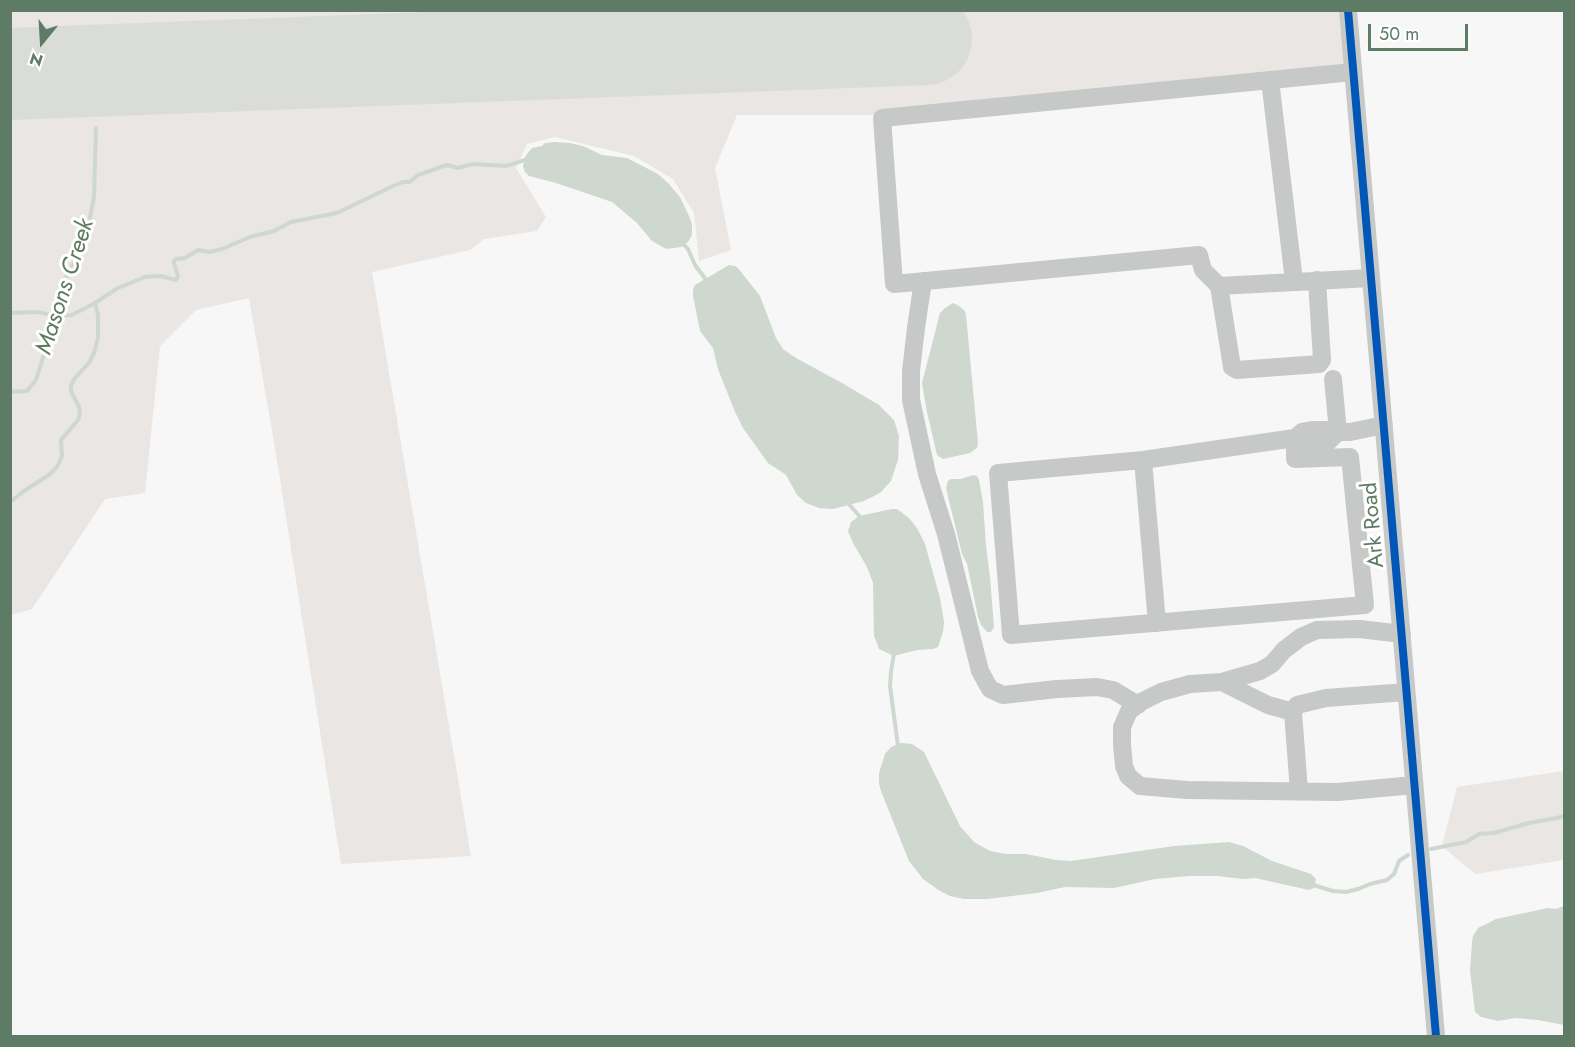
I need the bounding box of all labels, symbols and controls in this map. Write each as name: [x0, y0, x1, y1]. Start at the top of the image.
north arrow: [12, 12, 72, 72]
scale bar: [1371, 12, 1472, 50]
text: 50 m: [1379, 21, 1419, 47]
text: N: [27, 47, 46, 72]
water label: Masons Creek: [31, 216, 101, 358]
street label: Ark Road: [1357, 481, 1391, 569]

